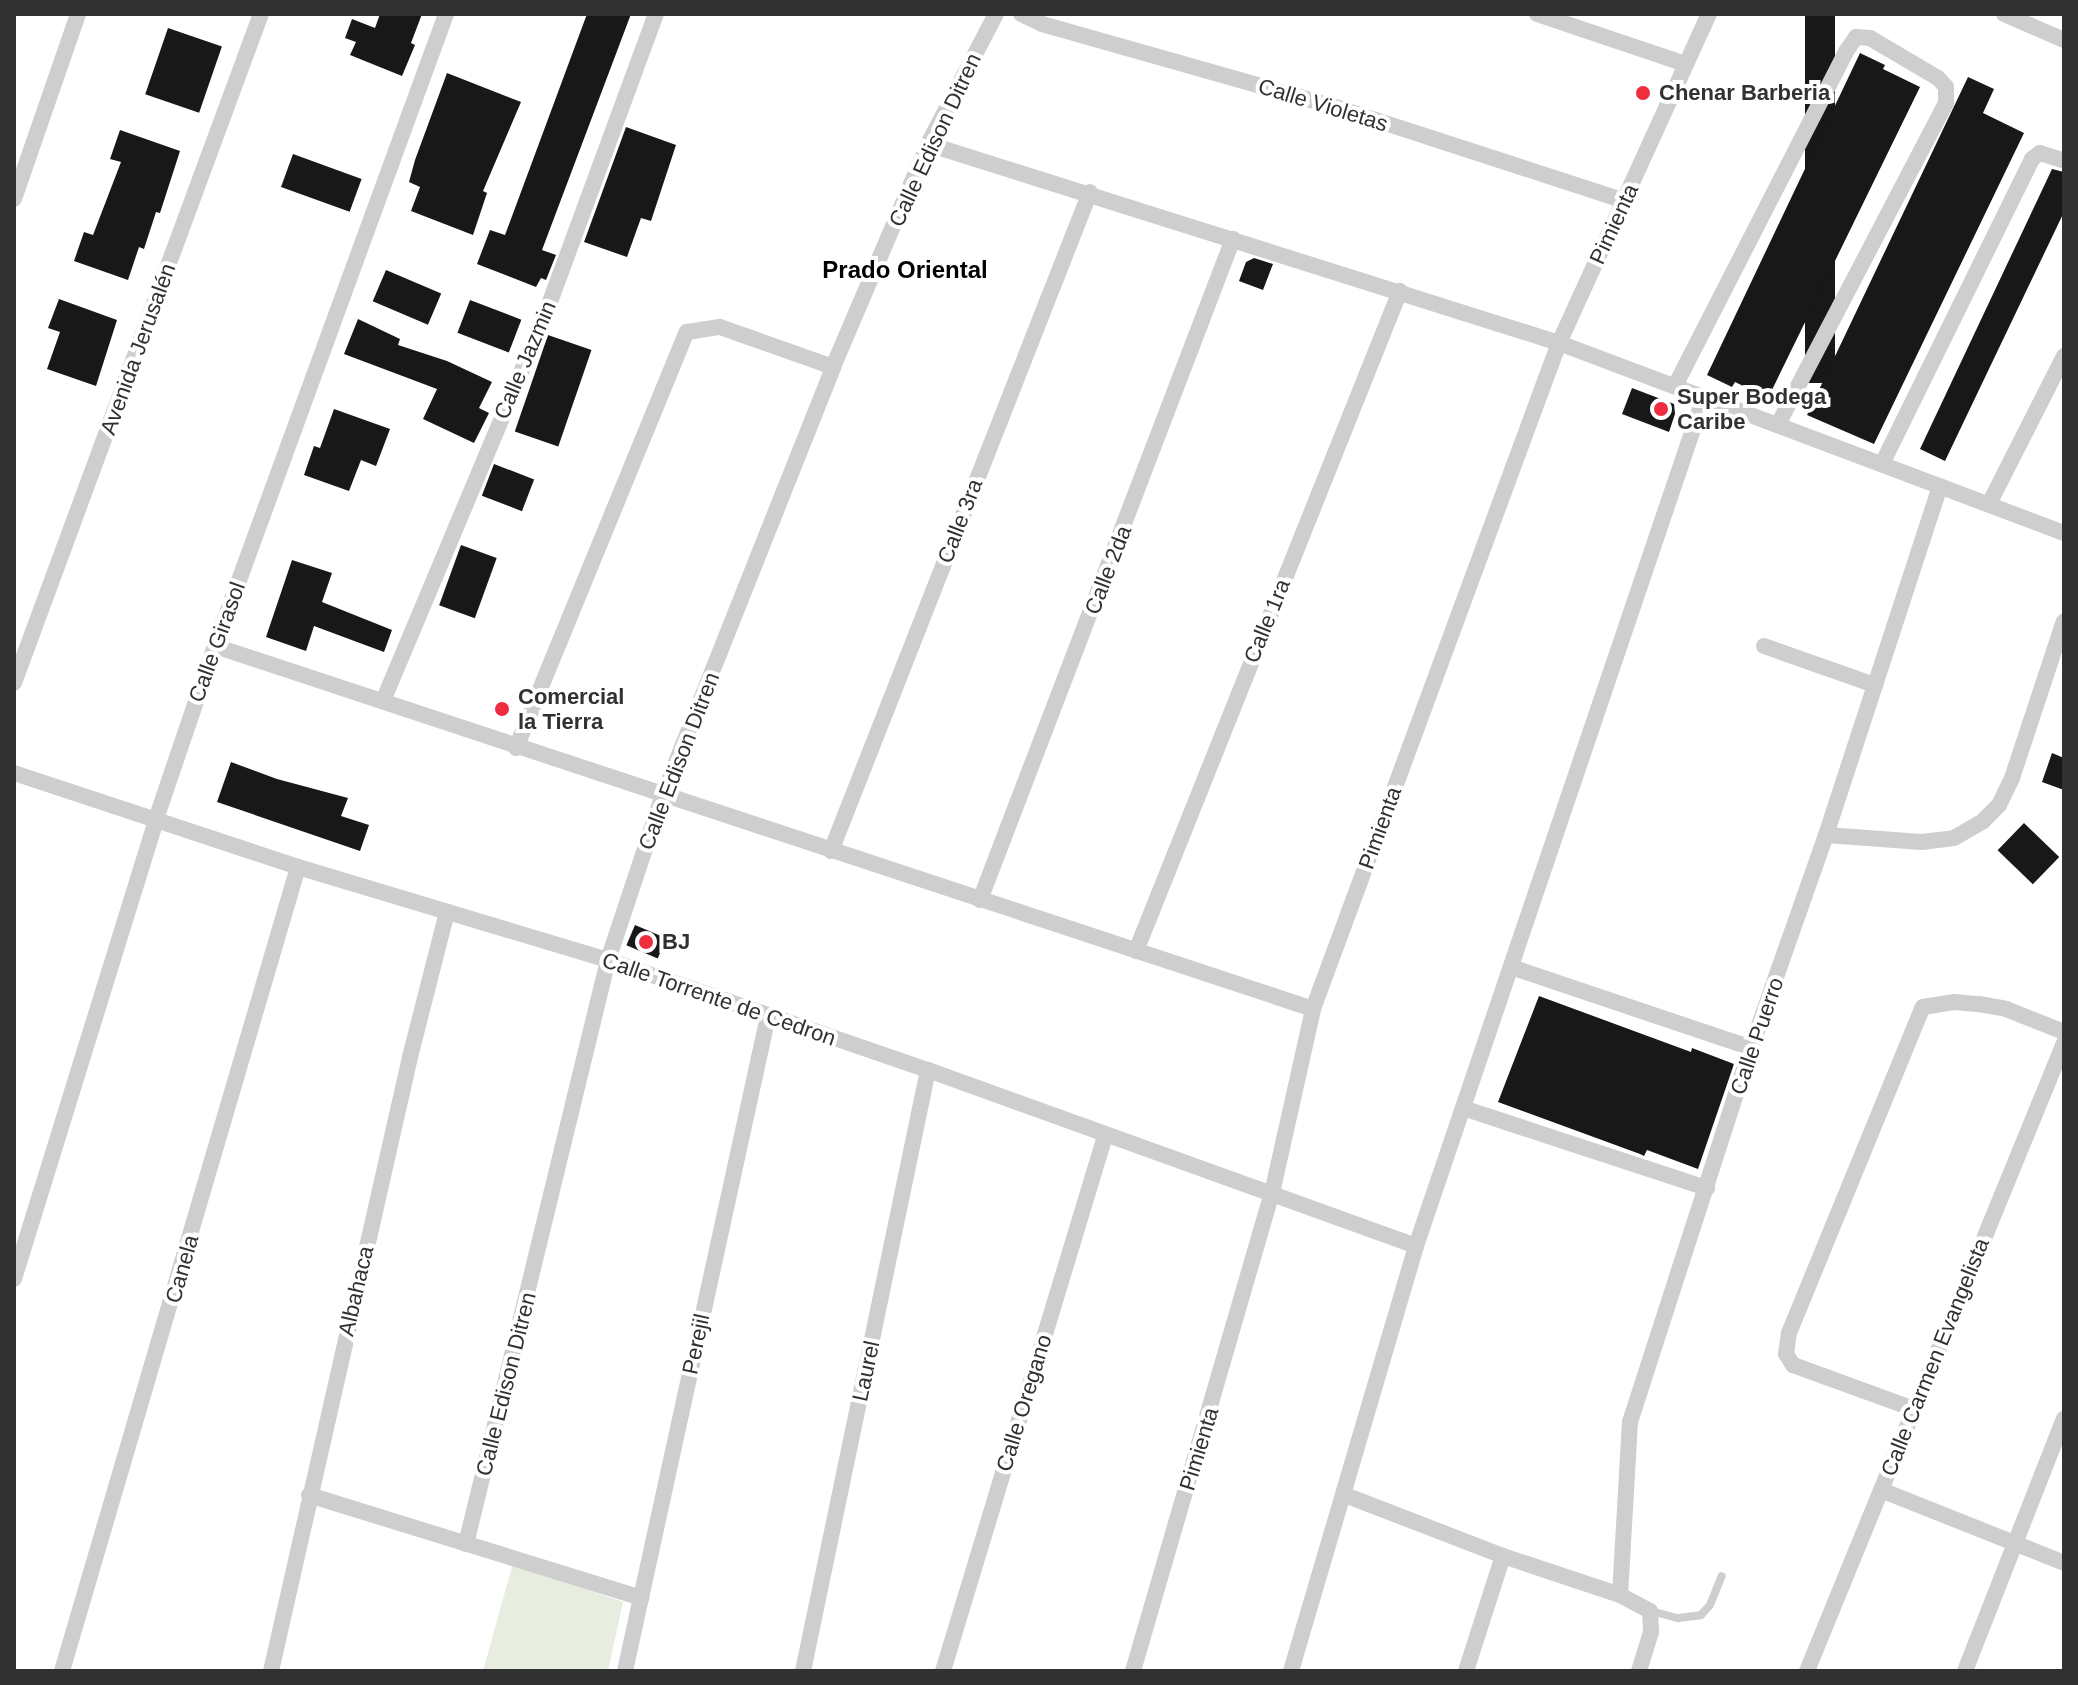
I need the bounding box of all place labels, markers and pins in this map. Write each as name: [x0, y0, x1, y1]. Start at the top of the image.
place label: Chenar Barberia: [1659, 80, 1830, 106]
marker: Chenar Barberia: [1634, 84, 1652, 102]
place label: Super Bodega Caribe: [1677, 383, 1826, 434]
marker: Super Bodega Caribe: [1652, 400, 1670, 418]
place label: Comercial la Tierra: [518, 683, 624, 734]
marker: Comercial la Tierra: [493, 700, 511, 718]
place label: BJ: [662, 929, 690, 955]
marker: BJ: [637, 933, 655, 951]

